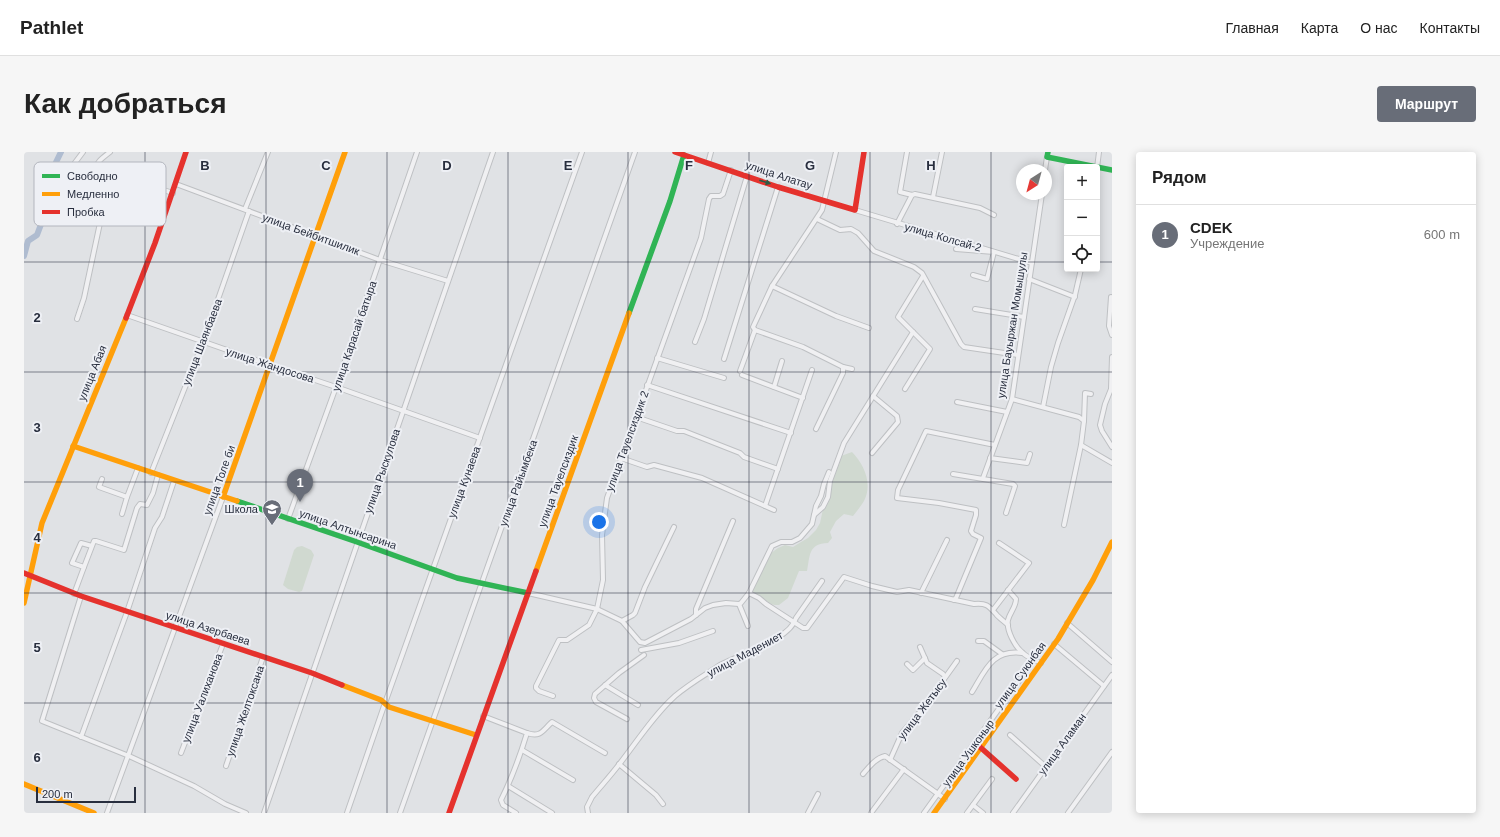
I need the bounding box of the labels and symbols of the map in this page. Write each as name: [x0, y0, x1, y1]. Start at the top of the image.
text: B: [200, 158, 210, 173]
text: C: [321, 158, 331, 173]
text: D: [442, 158, 452, 173]
text: E: [564, 158, 573, 173]
text: F: [685, 158, 693, 173]
text: G: [805, 158, 815, 173]
text: H: [926, 158, 936, 173]
street label: улица Алатау: [744, 159, 814, 192]
legend: [34, 162, 166, 226]
north arrow: [1016, 164, 1052, 200]
text: Свободно: [67, 170, 118, 182]
one-way arrow: [759, 179, 771, 185]
text: Медленно: [67, 188, 119, 200]
text: Пробка: [67, 206, 105, 218]
street label: улица Бейбитшилик: [261, 211, 361, 257]
street label: улица Колсай-2: [903, 220, 983, 254]
street label: улица Бауыржан Момышулы: [995, 251, 1030, 399]
street label: улица Карасай батыра: [329, 278, 379, 393]
street label: улица Шаянбаева: [180, 296, 224, 387]
text: 2: [33, 310, 41, 325]
street label: улица Абая: [75, 343, 109, 402]
street label: улица Жандосова: [224, 345, 316, 385]
street label: улица Тауелсиздик 2: [603, 389, 651, 493]
text: 3: [33, 420, 41, 435]
street label: улица Рыскулова: [362, 426, 402, 515]
street label: улица Тауелсиздик: [536, 433, 580, 529]
street label: улица Райымбека: [497, 437, 540, 528]
street label: улица Толе би: [201, 444, 237, 516]
street label: улица Кунаева: [445, 444, 483, 519]
pin: 1: [287, 469, 313, 502]
school or university icon: Школа: [261, 498, 283, 526]
place label: Школа: [225, 503, 259, 515]
street label: улица Алтынсарина: [298, 507, 399, 552]
your location: [589, 512, 609, 532]
text: 4: [33, 530, 41, 545]
street label: улица Азербаева: [164, 609, 252, 648]
street label: улица Мадениет: [705, 629, 785, 679]
street label: улица Суюнбая: [992, 639, 1048, 711]
text: 5: [33, 640, 41, 655]
street label: улица Уалиханова: [179, 651, 225, 744]
street label: улица Желтоксана: [224, 663, 266, 758]
street label: улица Жетысу: [895, 676, 949, 742]
street label: улица Аламан: [1036, 711, 1088, 777]
street label: улица Ушконыр: [940, 717, 996, 789]
text: 6: [33, 750, 41, 765]
scale bar: [36, 785, 136, 804]

